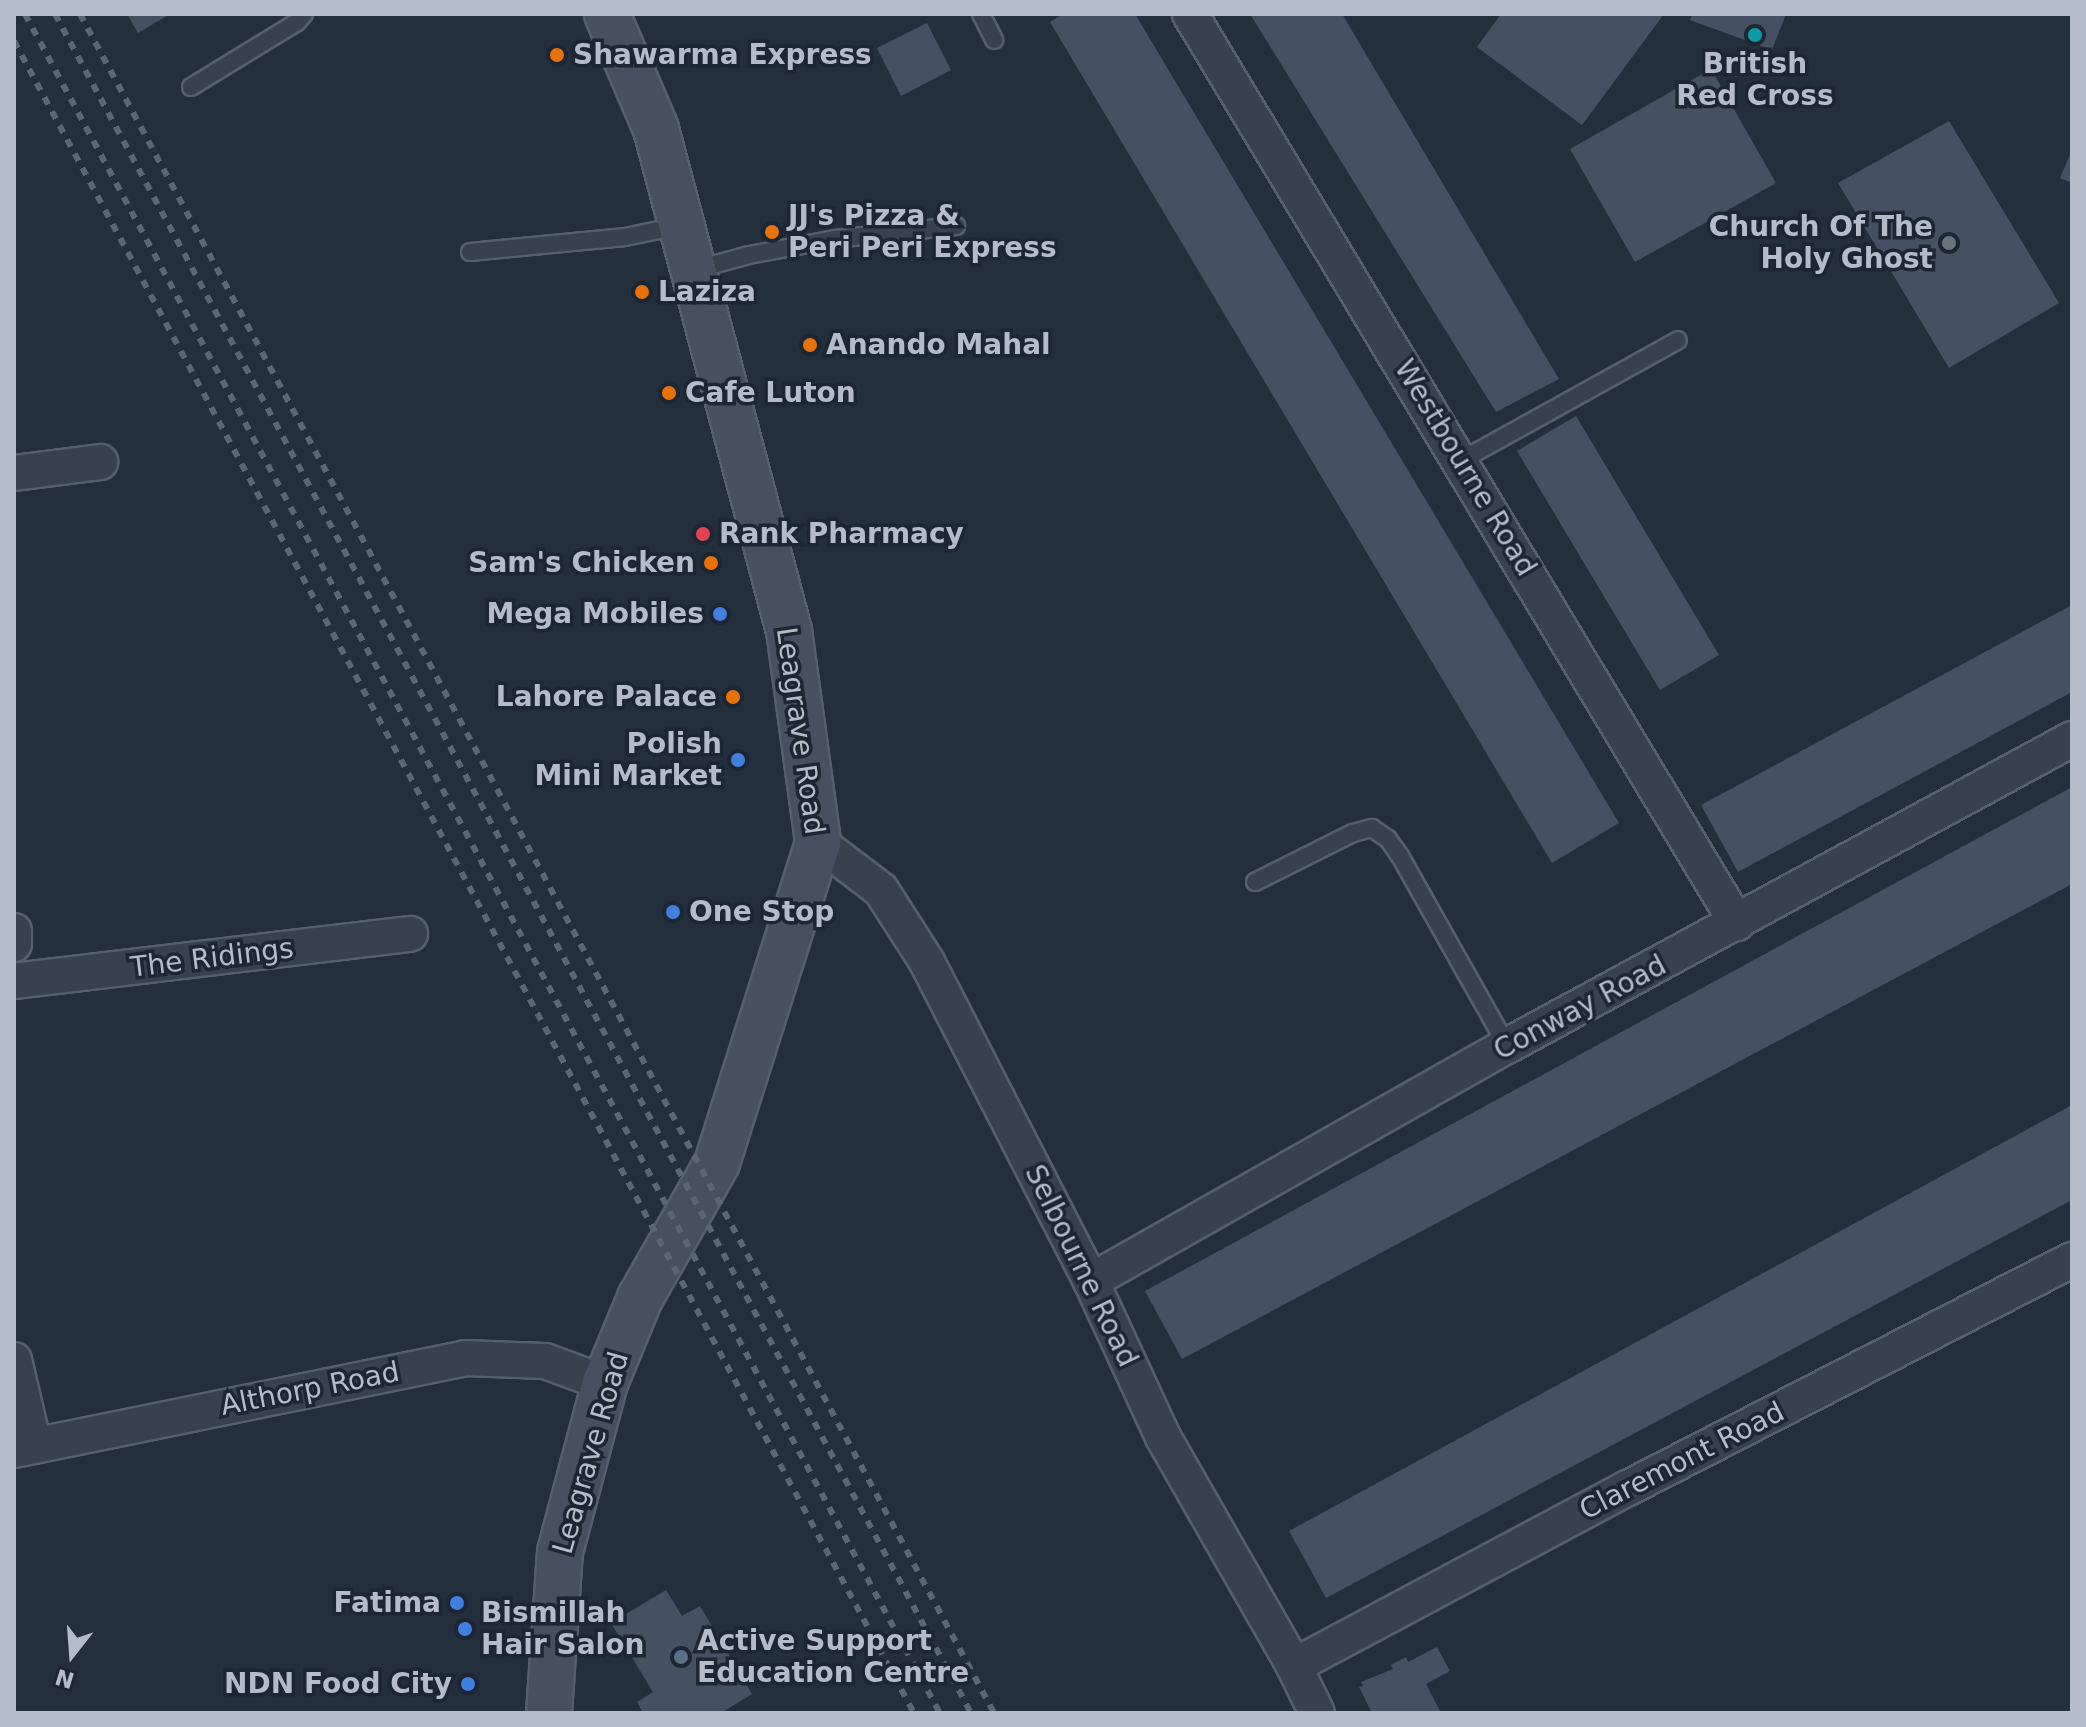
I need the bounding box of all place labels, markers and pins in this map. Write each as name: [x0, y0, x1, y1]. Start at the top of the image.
marker: British Red Cross: [1746, 26, 1764, 44]
place label: Shawarma Express: [573, 38, 872, 72]
marker: Shawarma Express: [548, 46, 566, 64]
place label: British Red Cross: [1676, 47, 1834, 113]
place label: JJ's Pizza & Peri Peri Express: [788, 199, 1057, 265]
place label: Church Of The Holy Ghost: [1709, 210, 1933, 276]
marker: JJ's Pizza & Peri Peri Express: [763, 223, 781, 241]
marker: Church Of The Holy Ghost: [1940, 234, 1958, 252]
place label: Laziza: [658, 275, 756, 309]
marker: Laziza: [633, 283, 651, 301]
place label: Anando Mahal: [826, 328, 1051, 362]
marker: Anando Mahal: [801, 336, 819, 354]
place label: Cafe Luton: [685, 376, 856, 410]
marker: Cafe Luton: [660, 384, 678, 402]
place label: Rank Pharmacy: [719, 517, 964, 551]
marker: Rank Pharmacy: [694, 525, 712, 543]
place label: Sam's Chicken: [468, 546, 695, 580]
marker: Sam's Chicken: [702, 554, 720, 572]
place label: Mega Mobiles: [486, 597, 704, 631]
marker: Mega Mobiles: [711, 605, 729, 623]
place label: Lahore Palace: [496, 680, 717, 714]
marker: Lahore Palace: [724, 688, 742, 706]
place label: Polish Mini Market: [534, 727, 722, 793]
marker: Polish Mini Market: [729, 751, 747, 769]
place label: One Stop: [689, 895, 834, 929]
marker: One Stop: [664, 903, 682, 921]
place label: Fatima: [334, 1586, 441, 1620]
marker: Fatima: [448, 1594, 466, 1612]
place label: Bismillah Hair Salon: [481, 1596, 644, 1662]
marker: Bismillah Hair Salon: [456, 1620, 474, 1638]
place label: Active Support Education Centre: [697, 1624, 969, 1690]
marker: Active Support Education Centre: [672, 1648, 690, 1666]
place label: NDN Food City: [224, 1667, 452, 1701]
marker: NDN Food City: [459, 1675, 477, 1693]

